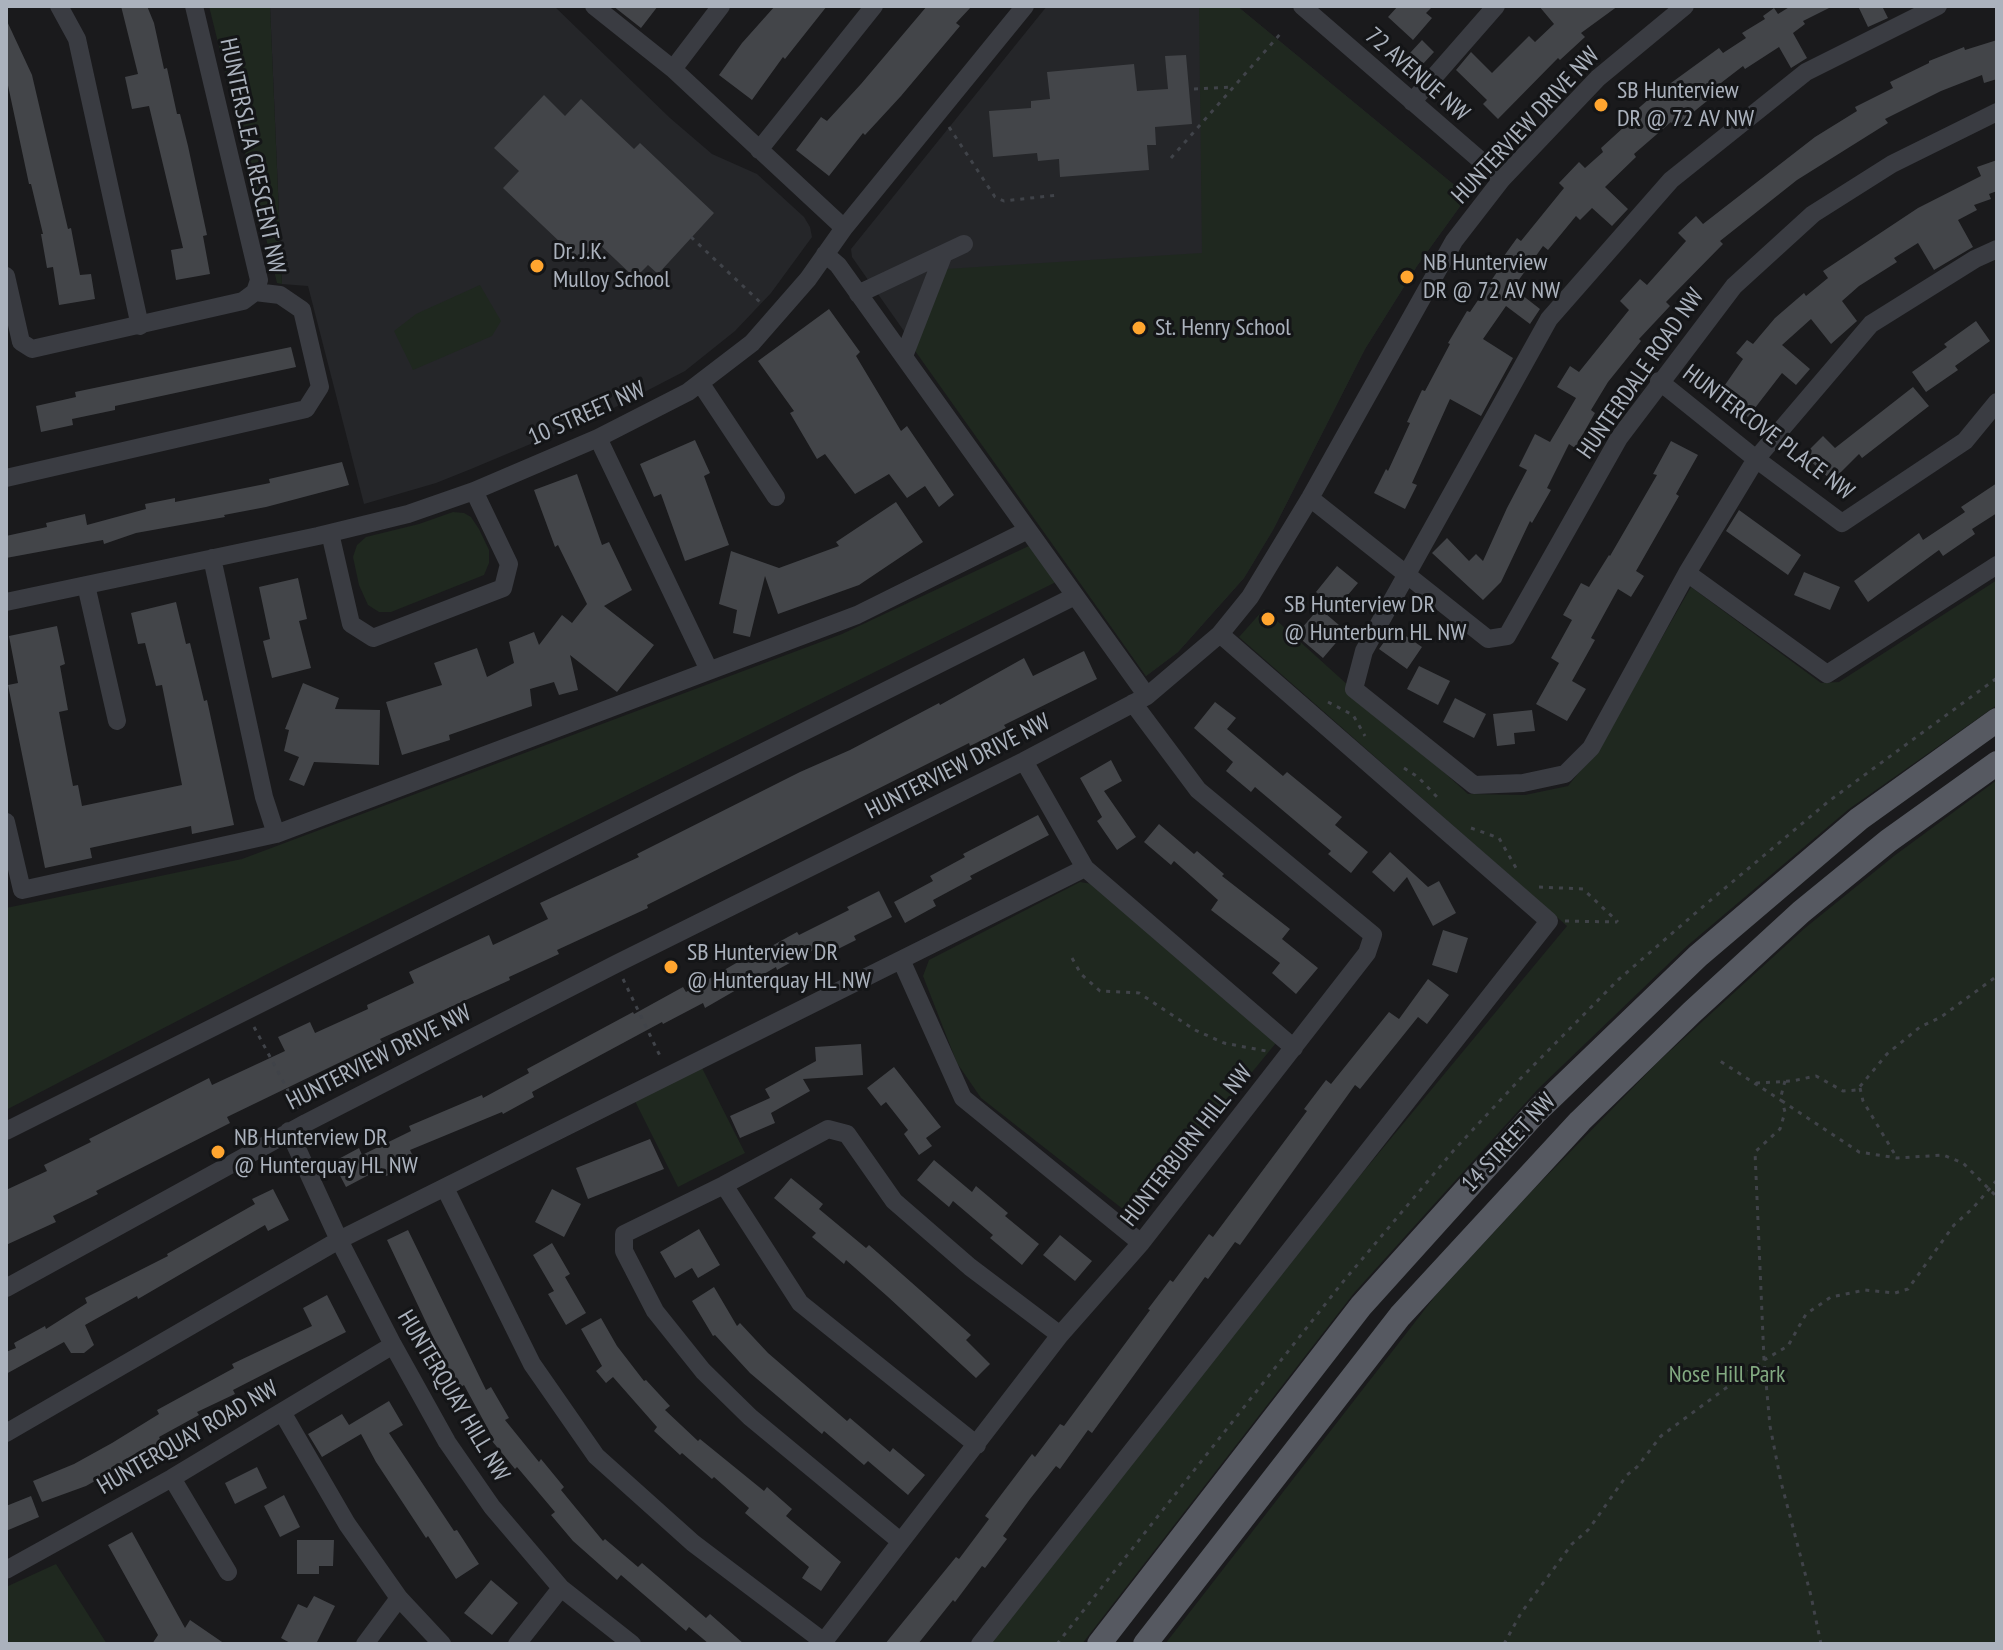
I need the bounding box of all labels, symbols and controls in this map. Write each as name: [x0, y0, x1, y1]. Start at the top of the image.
street label: 72 AVENUE NW: [1359, 22, 1475, 128]
street label: HUNTERSLEA CRESCENT NW: [213, 36, 291, 276]
street label: HUNTERVIEW DRIVE NW: [1446, 42, 1606, 210]
place label: SB Hunterview DR @ 72 AV NW: [1617, 77, 1754, 133]
marker: SB Hunterview DR @ 72 AV NW: [1592, 96, 1610, 114]
place label: Dr. J.K. Mulloy School: [553, 238, 670, 294]
place label: NB Hunterview DR @ 72 AV NW: [1423, 249, 1560, 305]
marker: Dr. J.K. Mulloy School: [528, 257, 546, 275]
marker: NB Hunterview DR @ 72 AV NW: [1398, 268, 1416, 286]
street label: HUNTERDALE ROAD NW: [1571, 283, 1711, 465]
place label: St. Henry School: [1155, 314, 1291, 342]
marker: St. Henry School: [1130, 319, 1148, 337]
street label: HUNTERCOVE PLACE NW: [1677, 359, 1859, 507]
street label: 10 STREET NW: [524, 375, 650, 453]
place label: SB Hunterview DR @ Hunterburn HL NW: [1284, 591, 1466, 647]
marker: SB Hunterview DR @ Hunterburn HL NW: [1259, 610, 1277, 628]
street label: HUNTERVIEW DRIVE NW: [861, 708, 1055, 826]
place label: SB Hunterview DR @ Hunterquay HL NW: [687, 939, 871, 995]
marker: SB Hunterview DR @ Hunterquay HL NW: [662, 958, 680, 976]
street label: HUNTERVIEW DRIVE NW: [282, 999, 476, 1117]
street label: HUNTERBURN HILL NW: [1115, 1060, 1259, 1232]
street label: 14 STREET NW: [1456, 1088, 1562, 1198]
place label: NB Hunterview DR @ Hunterquay HL NW: [234, 1124, 418, 1180]
marker: NB Hunterview DR @ Hunterquay HL NW: [209, 1143, 227, 1161]
street label: HUNTERQUAY HILL NW: [391, 1305, 515, 1487]
park label: Nose Hill Park: [1669, 1361, 1785, 1389]
street label: HUNTERQUAY ROAD NW: [93, 1375, 283, 1501]

